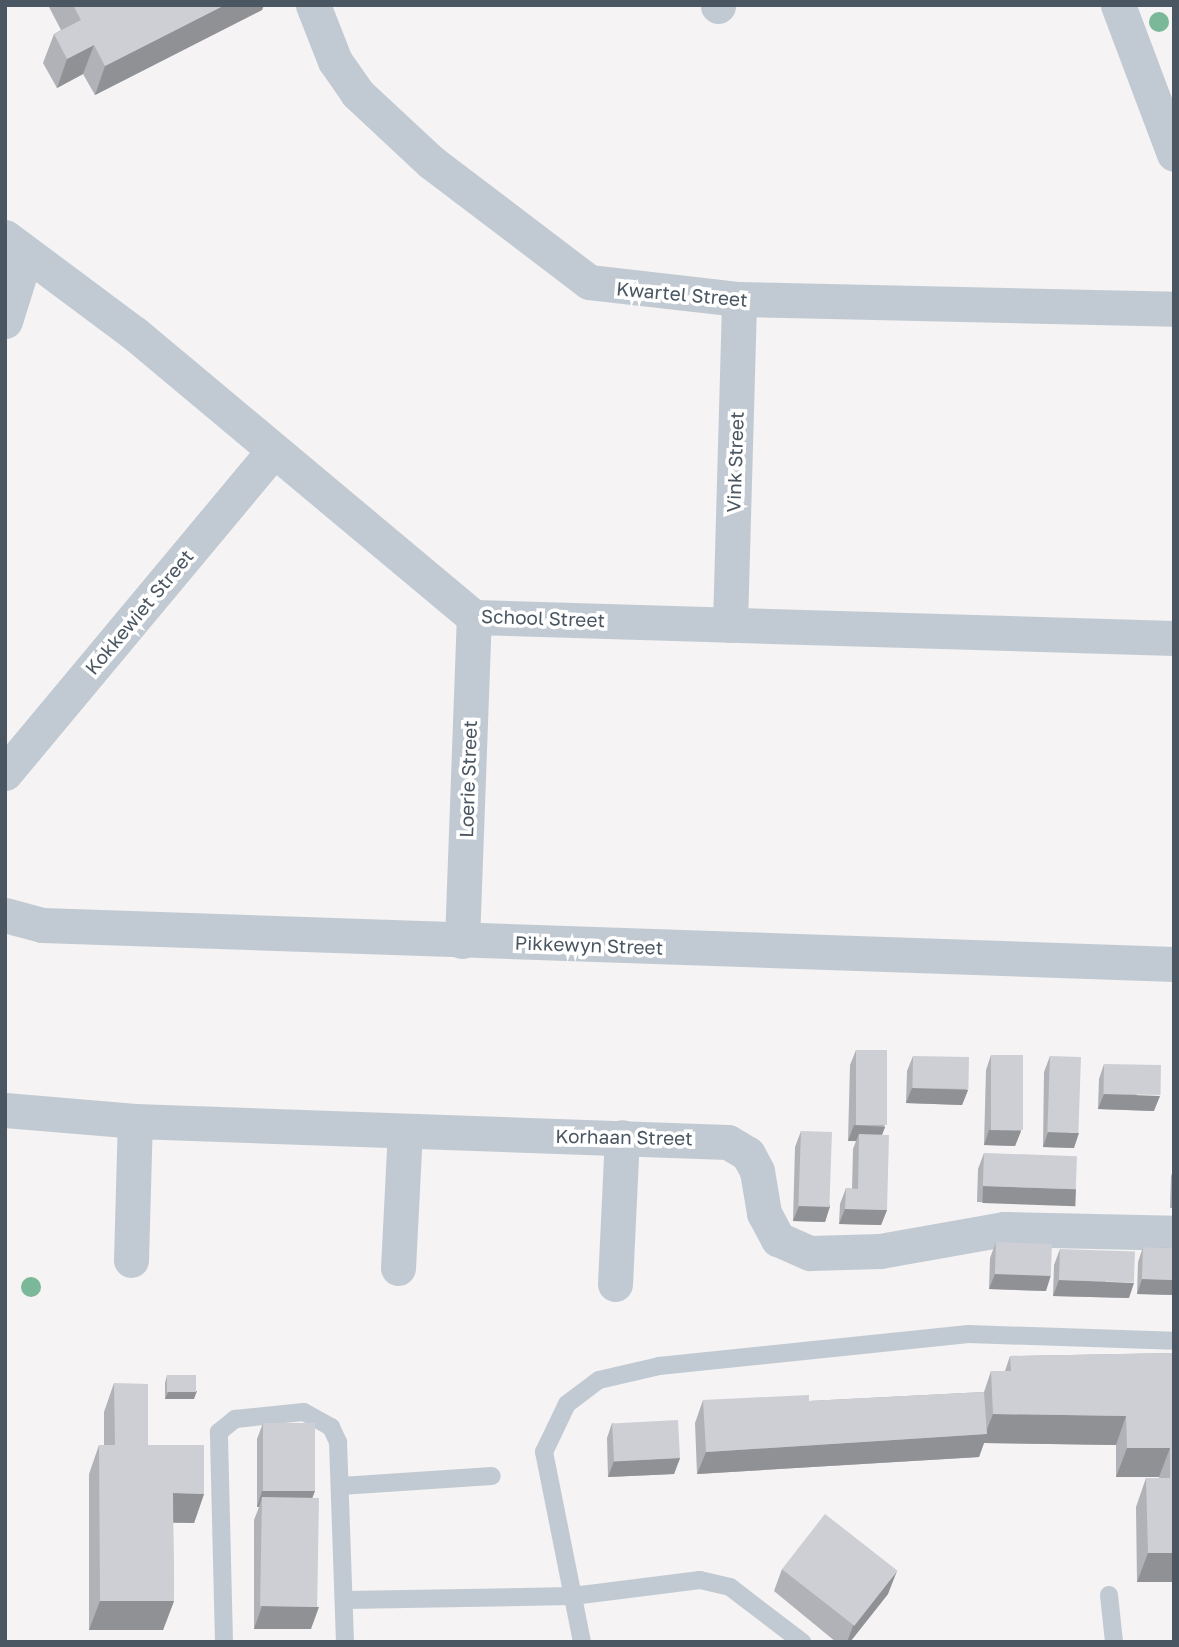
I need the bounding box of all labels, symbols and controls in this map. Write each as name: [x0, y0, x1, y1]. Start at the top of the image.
street label: Kwartel Street: [615, 277, 749, 311]
street label: Vink Street: [722, 411, 748, 513]
street label: Kokkewiet Street: [80, 545, 198, 679]
street label: School Street: [481, 604, 605, 632]
street label: Loerie Street: [455, 720, 481, 838]
street label: Pikkewyn Street: [514, 931, 664, 959]
street label: Korhaan Street: [555, 1124, 693, 1150]

